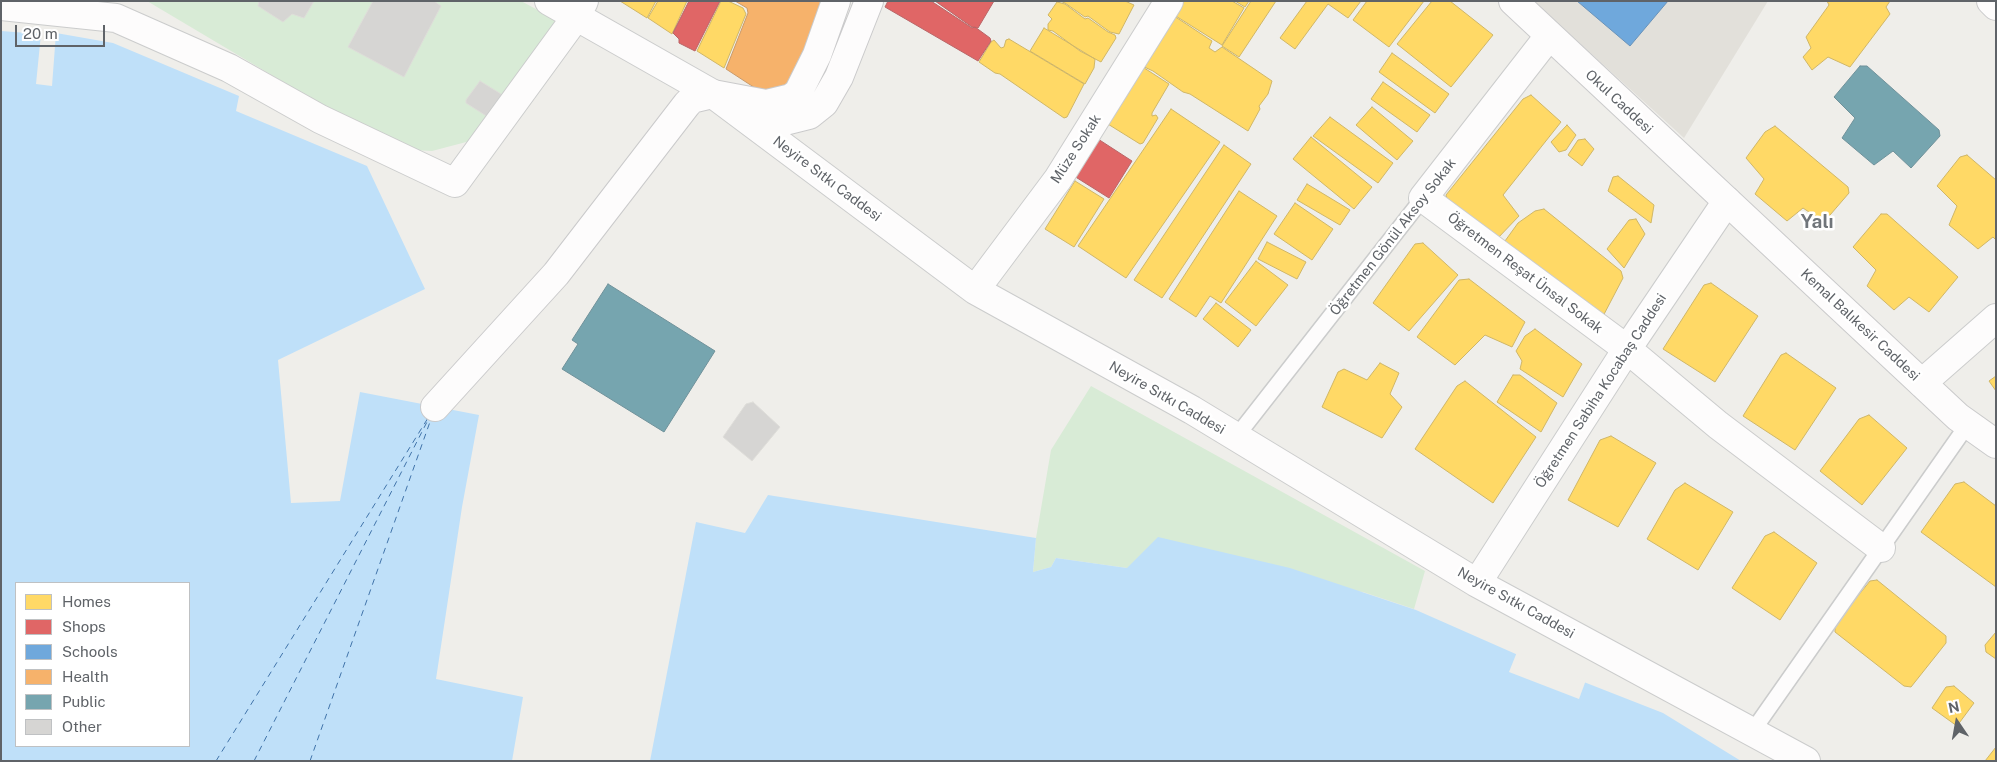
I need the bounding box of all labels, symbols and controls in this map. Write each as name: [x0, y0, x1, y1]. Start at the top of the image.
scale bar: [18, 15, 108, 47]
text: 20 m: [23, 25, 58, 42]
street label: Okul Caddesi: [1582, 66, 1656, 138]
street label: Müze Sokak: [1047, 111, 1105, 187]
street label: Neyire Sıtkı Caddesi: [770, 133, 884, 225]
street label: Öğretmen Gönül Aksoy Sokak: [1326, 155, 1460, 319]
street label: Öğretmen Reşat Ünsal Sokak: [1444, 209, 1606, 337]
district label: Yalı: [1800, 211, 1834, 233]
street label: Kemal Balıkesir Caddesi: [1797, 265, 1923, 385]
street label: Öğretmen Sabiha Kocabaş Caddesi: [1532, 291, 1670, 491]
street label: Neyire Sıtkı Caddesi: [1106, 358, 1228, 438]
street label: Neyire Sıtkı Caddesi: [1454, 564, 1578, 642]
legend: [15, 582, 190, 747]
text: Homes: [62, 593, 111, 610]
text: Shops: [62, 618, 106, 635]
text: Schools: [62, 643, 118, 660]
text: Health: [62, 668, 109, 685]
text: Public: [62, 693, 106, 710]
north arrow: [1932, 697, 1982, 747]
text: N: [1947, 698, 1961, 716]
text: Other: [62, 718, 102, 735]

